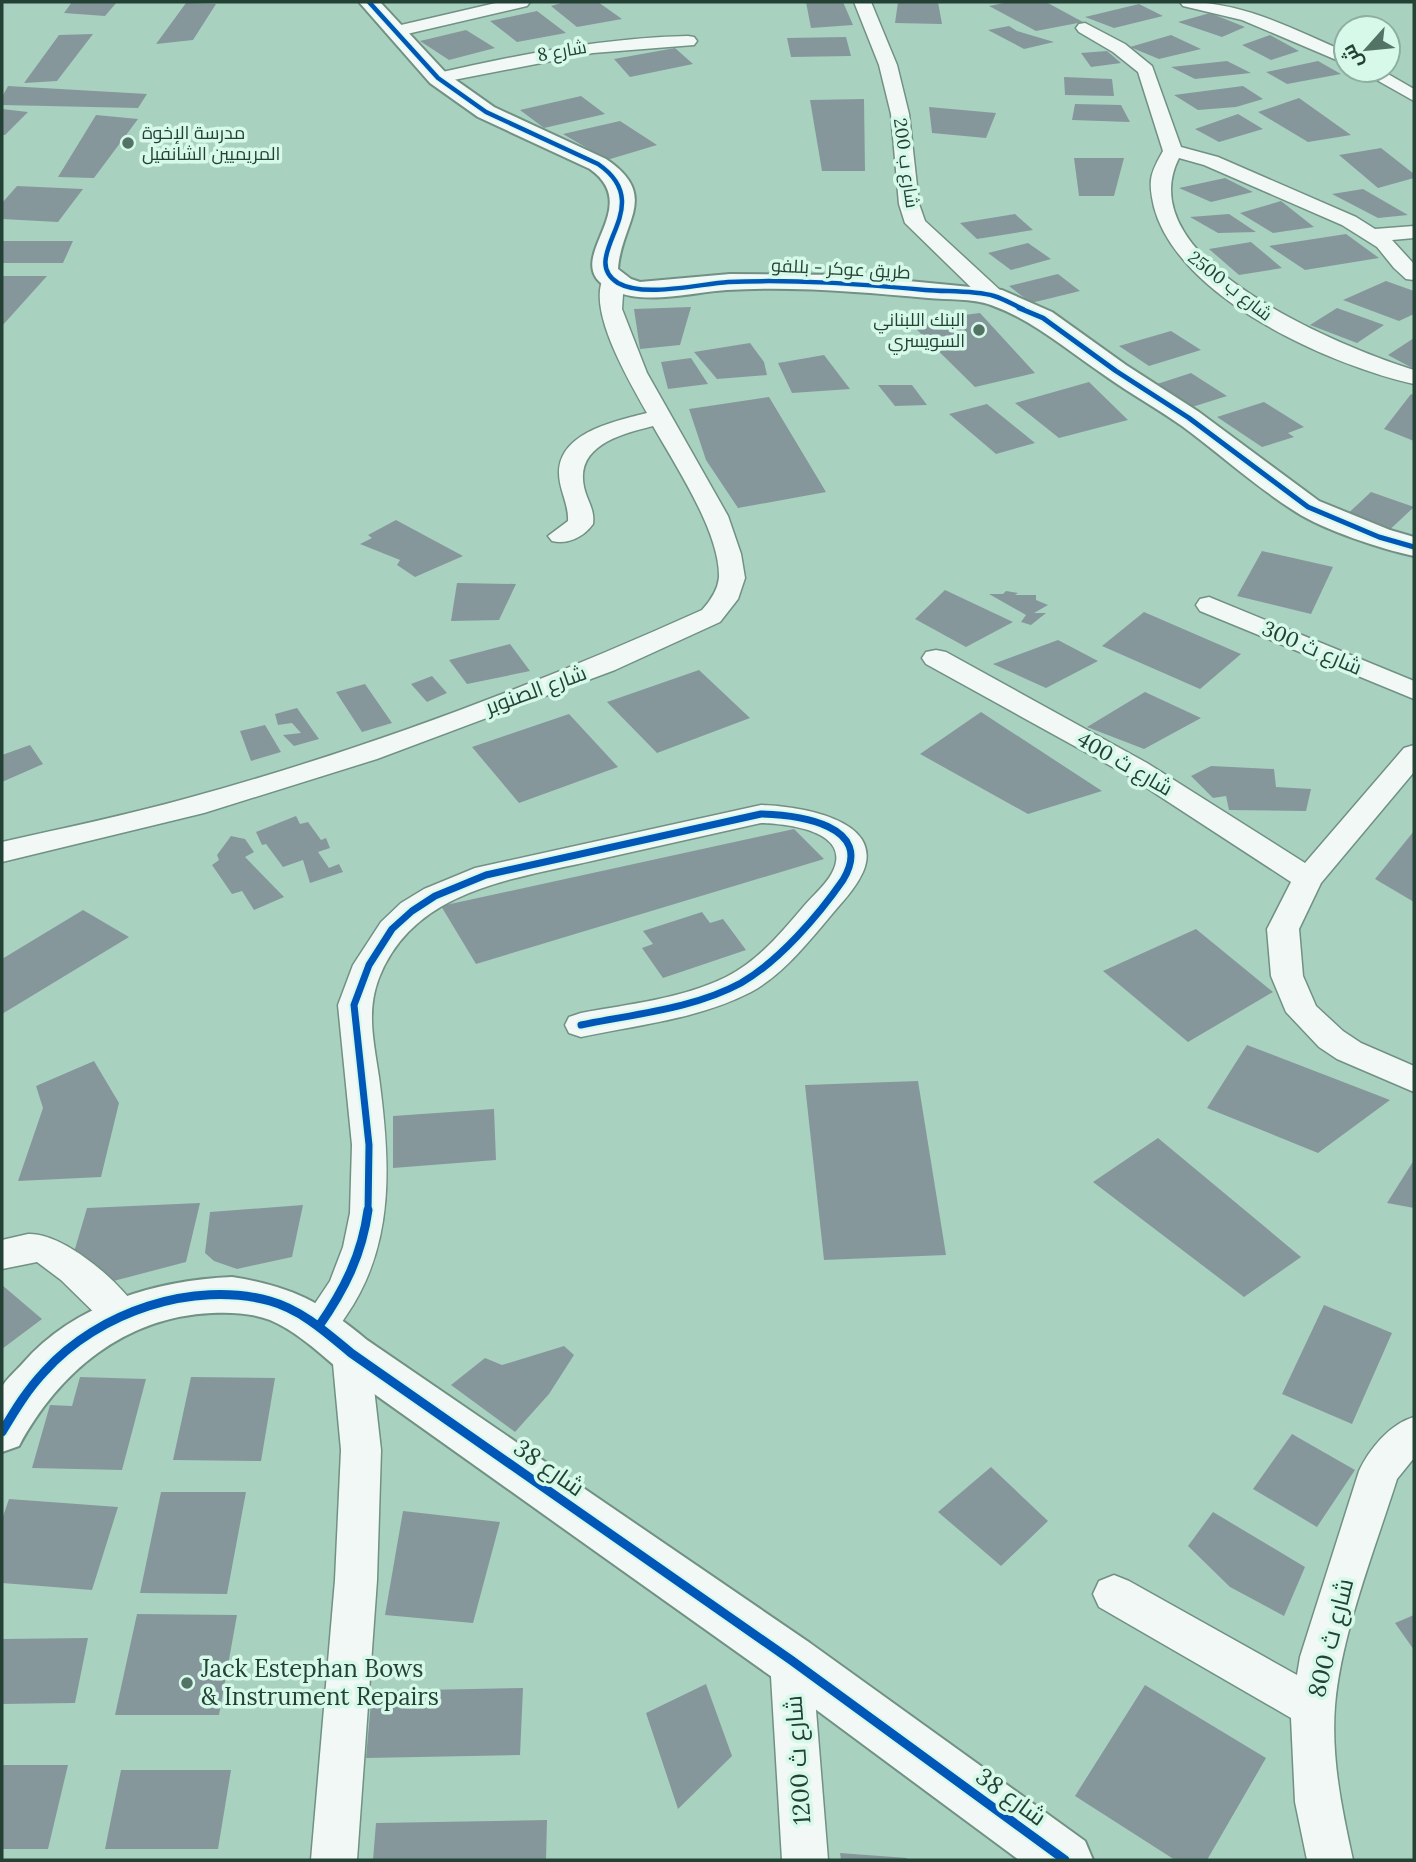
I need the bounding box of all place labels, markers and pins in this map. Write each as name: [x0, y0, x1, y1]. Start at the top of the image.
place label: مدرسة الإخوة المريميين الشانفيل: [142, 121, 280, 165]
marker: مدرسة الإخوة المريميين الشانفيل: [120, 135, 136, 151]
place label: البنك اللبناني السويسري: [873, 308, 965, 355]
marker: البنك اللبناني السويسري: [971, 322, 987, 338]
place label: Jack Estephan Bows & Instrument Repairs: [200, 1653, 439, 1712]
marker: Jack Estephan Bows & Instrument Repairs: [179, 1675, 195, 1691]

